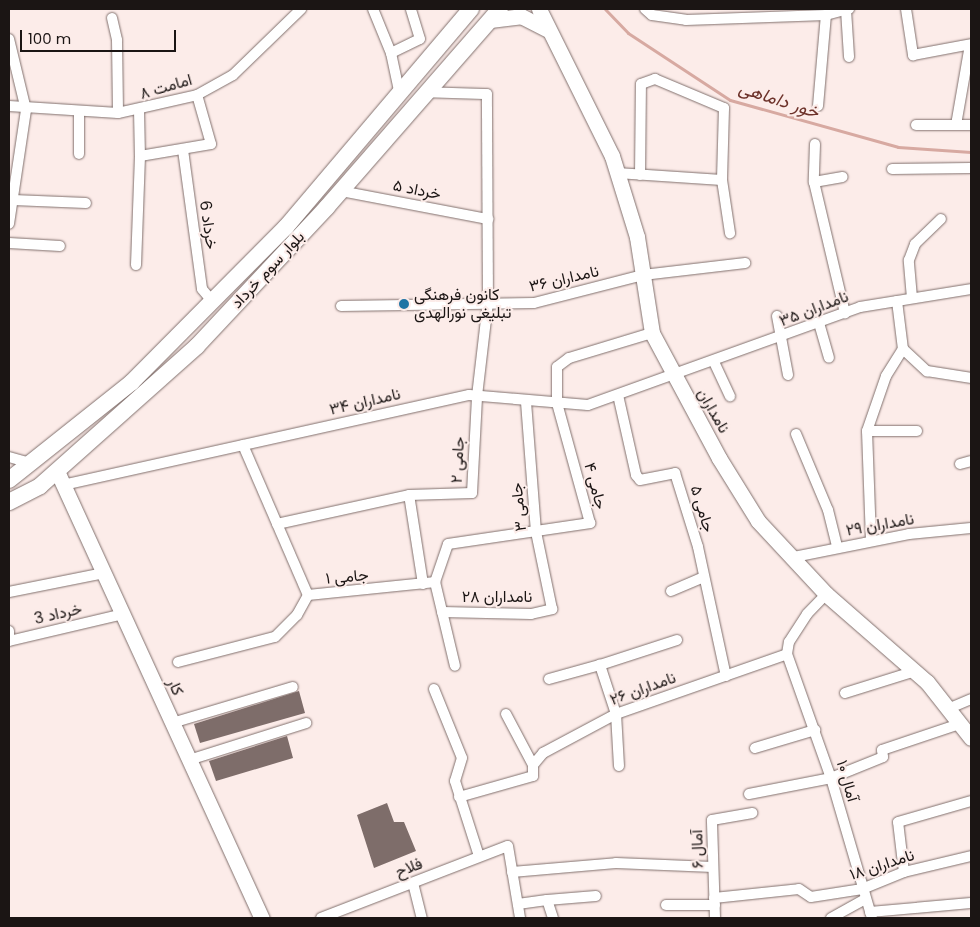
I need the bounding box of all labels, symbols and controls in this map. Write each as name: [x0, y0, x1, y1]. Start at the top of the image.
scale bar: [22, 20, 179, 52]
text: 100 m: [28, 28, 71, 49]
street label: امامت ۸: [138, 70, 194, 104]
water label: خور داماهی: [736, 77, 822, 123]
street label: خرداد ۵: [391, 176, 443, 204]
street label: خرداد 6: [195, 199, 221, 251]
street label: بلوار سوم خرداد: [227, 227, 309, 313]
street label: نامداران ۳۶: [527, 262, 601, 296]
place label: کانون فرهنگی تبلیغی نورالهدی: [414, 285, 511, 323]
street label: نامداران ۳۵: [777, 287, 851, 331]
marker: کانون فرهنگی تبلیغی نورالهدی: [398, 298, 410, 310]
street label: نامداران ۳۴: [328, 385, 402, 419]
street label: نامداران: [693, 385, 733, 437]
street label: جامی ۲: [447, 436, 469, 484]
street label: جامی ۴: [580, 461, 610, 511]
street label: جامی ۳: [507, 482, 531, 532]
street label: جامی ۵: [686, 483, 718, 535]
street label: نامداران ۲۹: [844, 510, 916, 540]
street label: جامی ۱: [325, 566, 369, 588]
street label: نامداران ۲۸: [462, 587, 532, 607]
street label: خرداد 3: [32, 599, 84, 629]
street label: نامداران ۲۶: [607, 668, 679, 710]
street label: کار: [163, 675, 187, 699]
street label: آمال ۱۰: [832, 758, 862, 804]
street label: آمال ۶: [688, 829, 708, 869]
street label: نامداران ۱۸: [847, 846, 917, 884]
street label: فلاح: [393, 854, 425, 882]

